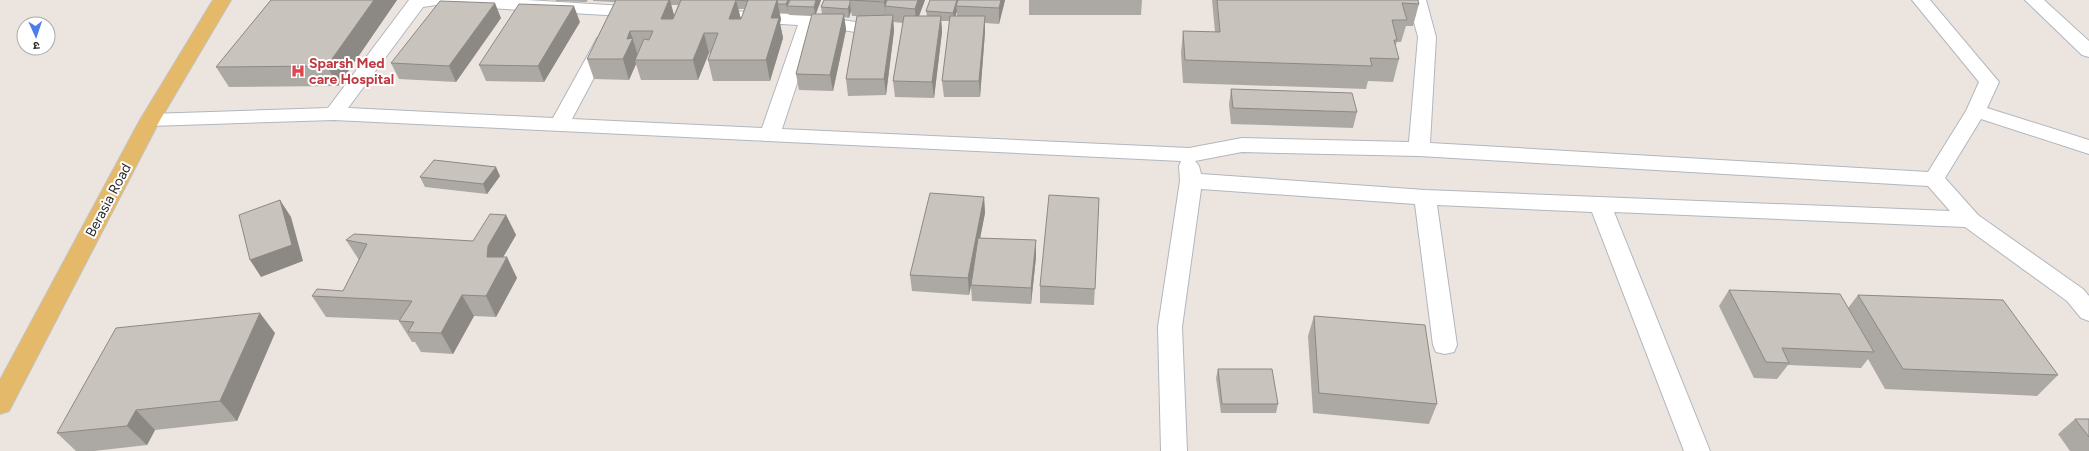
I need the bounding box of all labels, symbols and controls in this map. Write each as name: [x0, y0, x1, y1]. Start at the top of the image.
north arrow: [16, 16, 56, 56]
text: उ: [32, 39, 40, 52]
place label: Sparsh Med care Hospital: [309, 55, 394, 88]
hospital icon: Sparsh Med care Hospital: [290, 63, 306, 79]
street label: Berasia Road: [82, 161, 135, 240]

